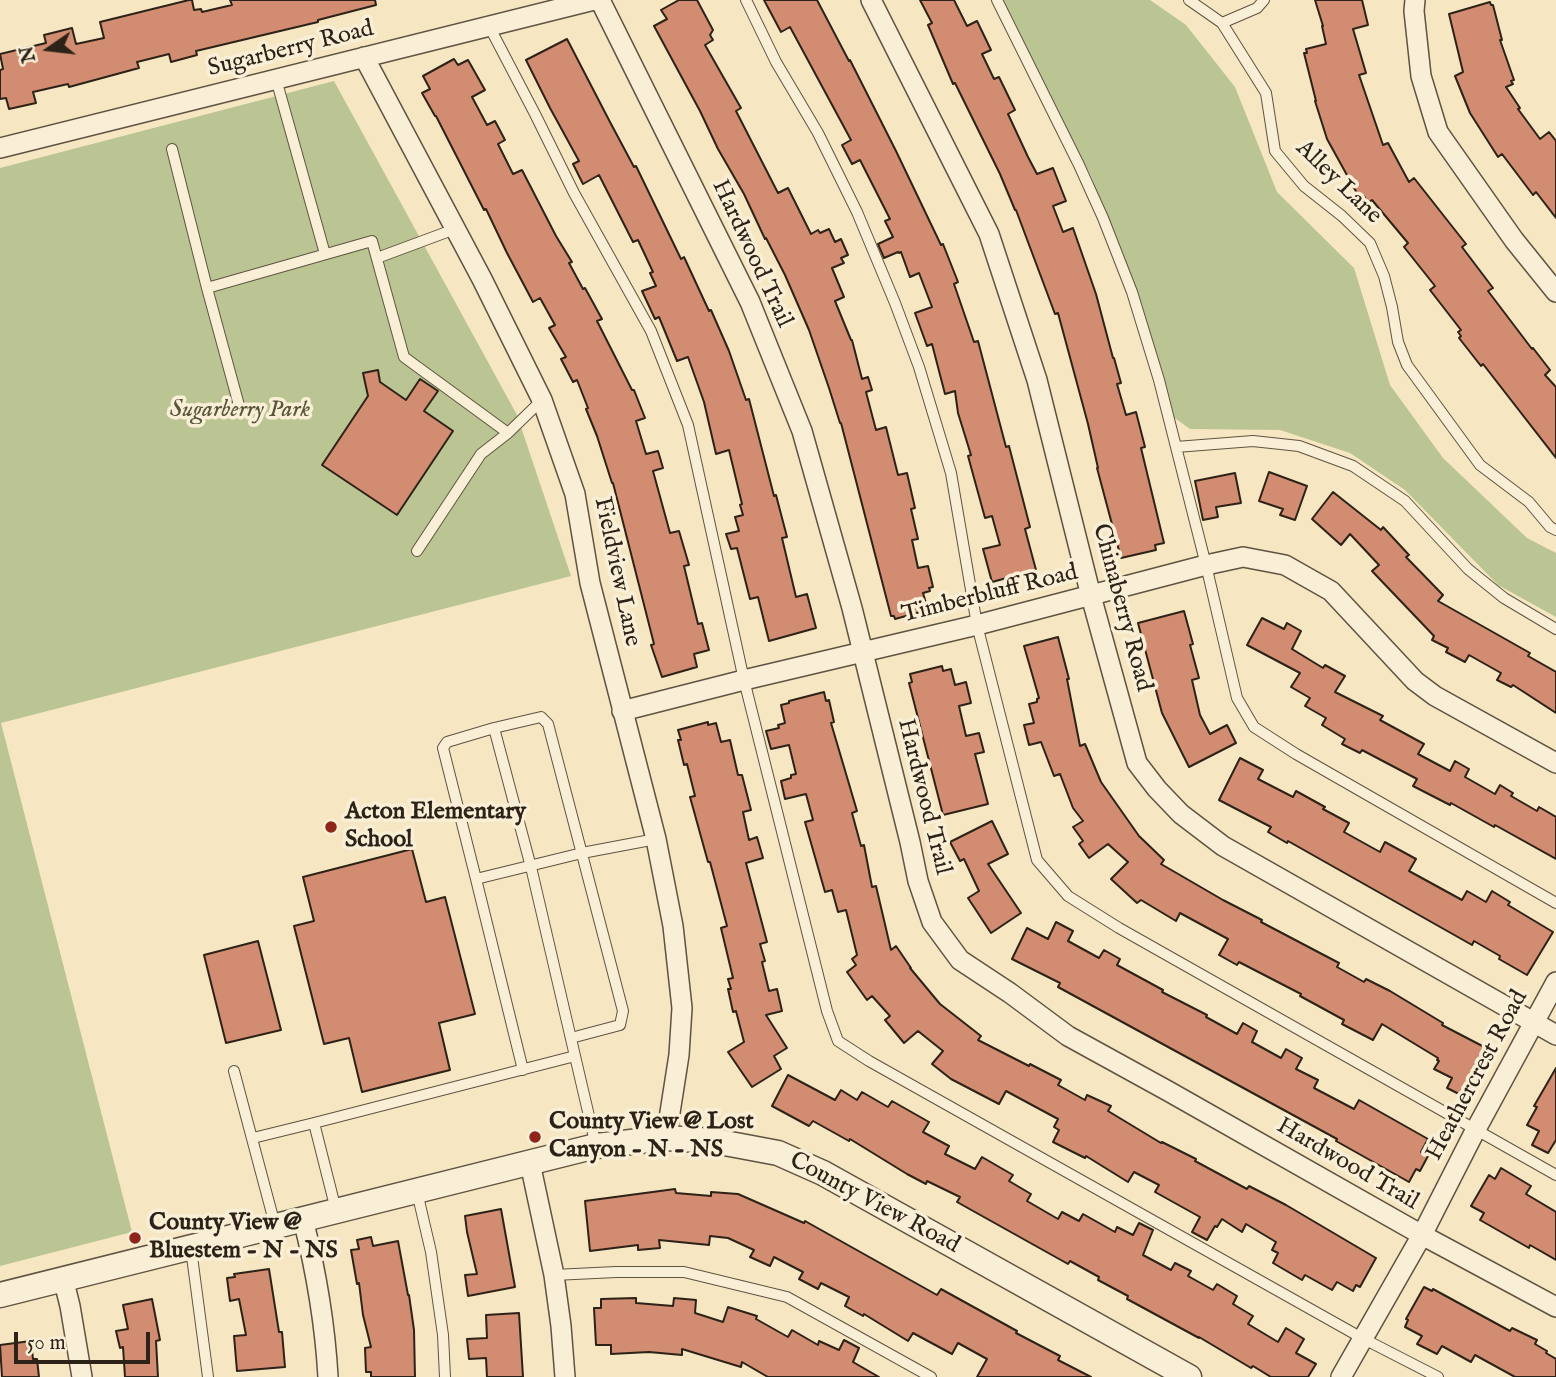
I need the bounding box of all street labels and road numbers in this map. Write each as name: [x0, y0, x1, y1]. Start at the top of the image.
street label: Sugarberry Road: [205, 15, 377, 85]
street label: Alley Lane: [1289, 135, 1387, 231]
street label: Hardwood Trail: [704, 176, 798, 332]
street label: Fieldview Lane: [586, 495, 646, 649]
street label: Chinaberry Road: [1085, 521, 1157, 695]
street label: Timberbluff Road: [899, 559, 1081, 631]
street label: Hardwood Trail: [890, 716, 956, 878]
street label: Heathercrest Road: [1421, 986, 1535, 1166]
street label: Hardwood Trail: [1271, 1113, 1423, 1217]
street label: County View Road: [784, 1147, 964, 1261]

